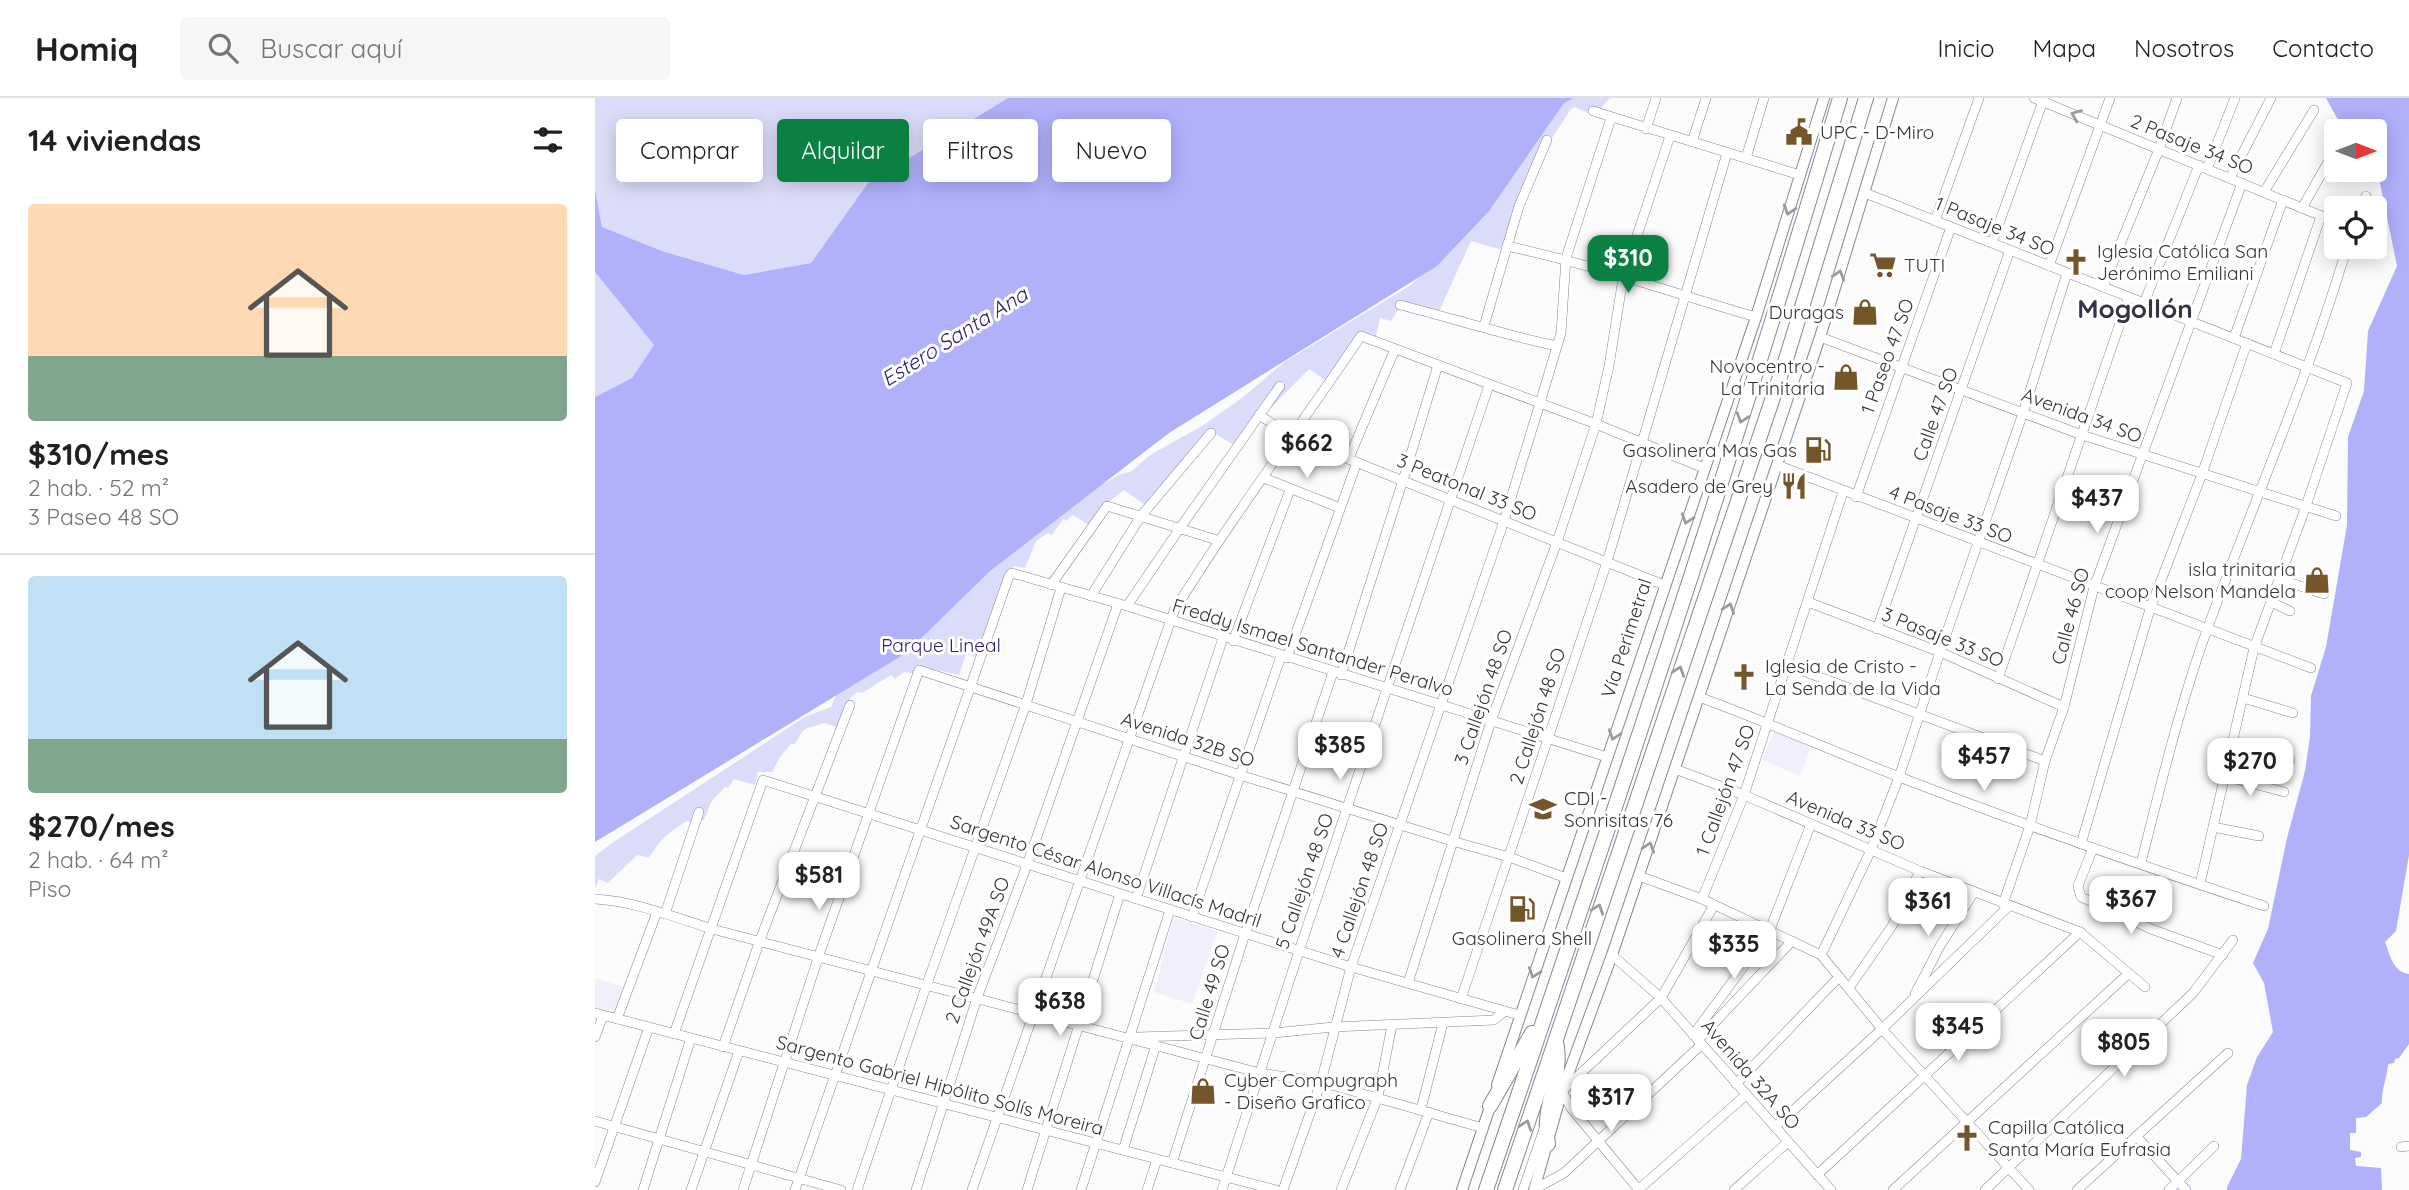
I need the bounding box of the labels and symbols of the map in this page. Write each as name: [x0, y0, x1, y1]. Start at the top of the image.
street label: 2 Pasaje 34 SO: [2127, 108, 2257, 180]
one-way arrow: [2071, 110, 2083, 124]
public building icon: UPC - D-Miro: [1784, 117, 1814, 147]
north arrow: [2324, 119, 2387, 182]
place label: UPC - D-Miro: [1820, 120, 1934, 144]
street label: 1 Pasaje 34 SO: [1932, 191, 2058, 261]
one-way arrow: [1783, 204, 1798, 216]
pin: $310: [1587, 236, 1669, 295]
place label: Iglesia Católica San Jerónimo Emiliani: [2097, 239, 2268, 285]
church icon: Iglesia Católica San Jerónimo Emiliani: [2061, 247, 2091, 277]
supermarket icon: TUTI: [1868, 250, 1898, 280]
place label: TUTI: [1904, 253, 1945, 277]
one-way arrow: [1831, 270, 1845, 282]
water label: Estero Santa Ana: [876, 280, 1033, 391]
district label: Mogollón: [2077, 292, 2193, 325]
street label: 1 Paseo 47 SO: [1855, 295, 1919, 417]
shop icon: Duragas: [1850, 297, 1880, 327]
place label: Duragas: [1769, 300, 1844, 324]
place label: Novocentro - La Trinitaria: [1709, 354, 1825, 400]
shop icon: Novocentro - La Trinitaria: [1831, 362, 1861, 392]
street label: Calle 47 SO: [1907, 364, 1963, 464]
street label: Avenida 34 SO: [2019, 382, 2145, 448]
one-way arrow: [1735, 412, 1750, 424]
pin: $662: [1266, 420, 1348, 480]
fuel station icon: Gasolinera Mas Gas: [1803, 435, 1833, 465]
place label: Gasolinera Mas Gas: [1622, 438, 1797, 462]
street label: 3 Peatonal 33 SO: [1394, 448, 1540, 526]
restaurant icon: Asadero de Grey: [1779, 471, 1809, 501]
place label: Asadero de Grey: [1625, 474, 1773, 498]
pin: $437: [2056, 476, 2138, 535]
street label: 4 Pasaje 33 SO: [1886, 480, 2016, 548]
one-way arrow: [1680, 512, 1695, 524]
place label: isla trinitaria coop Nelson Mandela: [2105, 557, 2296, 603]
street label: Calle 46 SO: [2046, 565, 2094, 667]
shop icon: isla trinitaria coop Nelson Mandela: [2302, 565, 2332, 595]
street label: Vía Perimetral: [1595, 575, 1657, 701]
street label: Freddy Ismael Santander Peralvo: [1170, 593, 1456, 701]
one-way arrow: [1721, 602, 1735, 614]
street label: 3 Pasaje 33 SO: [1878, 602, 2008, 672]
street label: 3 Callejón 48 SO: [1449, 626, 1517, 768]
park label: Parque Lineal: [881, 633, 1001, 657]
street label: 2 Callejón 48 SO: [1504, 645, 1570, 787]
place label: Iglesia de Cristo - La Senda de la Vida: [1765, 654, 1941, 700]
church icon: Iglesia de Cristo - La Senda de la Vida: [1729, 662, 1759, 692]
one-way arrow: [1671, 665, 1685, 677]
street label: Avenida 32B SO: [1118, 706, 1258, 772]
street label: 1 Callejón 47 SO: [1690, 721, 1760, 859]
pin: $385: [1299, 722, 1381, 782]
one-way arrow: [1608, 728, 1622, 740]
pin: $457: [1943, 734, 2025, 793]
pin: $270: [2209, 738, 2291, 798]
street label: Avenida 33 SO: [1783, 784, 1909, 856]
place label: CDI - Sonrisitas 76: [1564, 786, 1673, 832]
school or university icon: CDI - Sonrisitas 76: [1528, 794, 1558, 824]
street label: Sargento César Alonso Villacís Madril: [947, 809, 1265, 933]
street label: 5 Callejón 48 SO: [1270, 810, 1338, 952]
street label: 4 Callejón 48 SO: [1325, 819, 1393, 961]
one-way arrow: [1641, 841, 1655, 853]
pin: $581: [778, 852, 860, 912]
street label: 2 Callejón 49A SO: [939, 873, 1015, 1027]
pin: $367: [2090, 876, 2172, 936]
pin: $361: [1887, 878, 1969, 938]
fuel station icon: Gasolinera Shell: [1507, 894, 1537, 924]
one-way arrow: [1590, 904, 1604, 916]
pin: $335: [1693, 922, 1775, 981]
place label: Gasolinera Shell: [1452, 926, 1592, 950]
street label: Calle 49 SO: [1183, 941, 1235, 1043]
one-way arrow: [1528, 967, 1542, 979]
pin: $638: [1019, 978, 1101, 1038]
pin: $345: [1917, 1004, 1999, 1063]
street label: Avenida 32A SO: [1696, 1014, 1806, 1134]
pin: $805: [2083, 1020, 2165, 1079]
street label: Sargento Gabriel Hipólito Solís Moreira: [774, 1030, 1106, 1140]
place label: Cyber Compugraph - Diseño Grafico: [1224, 1068, 1398, 1114]
pin: $317: [1570, 1074, 1652, 1134]
shop icon: Cyber Compugraph - Diseño Grafico: [1188, 1076, 1218, 1106]
place label: Capilla Católica Santa María Eufrasia: [1988, 1115, 2171, 1161]
one-way arrow: [1518, 1119, 1532, 1132]
church icon: Capilla Católica Santa María Eufrasia: [1952, 1123, 1982, 1153]

